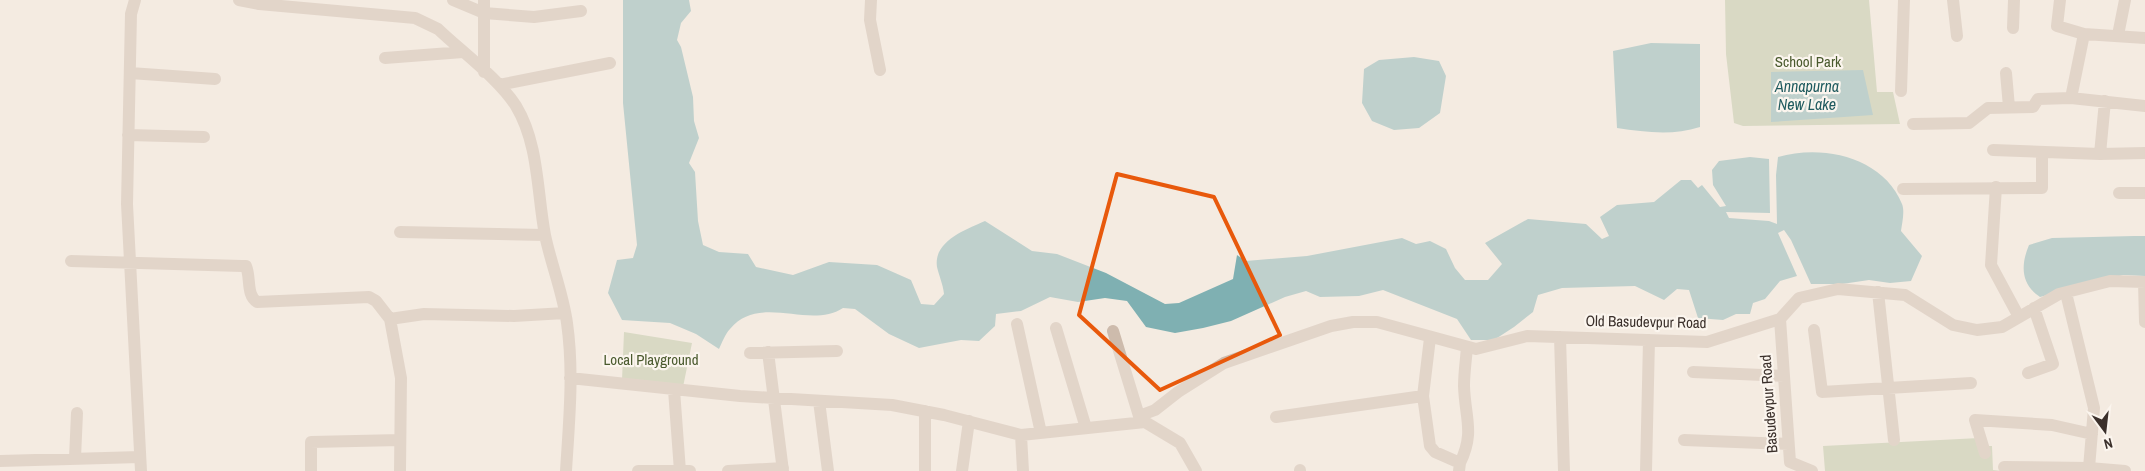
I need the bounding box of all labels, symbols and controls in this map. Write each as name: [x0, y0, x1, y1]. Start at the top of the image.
park label: School Park: [1775, 51, 1842, 72]
water label: Annapurna New Lake: [1774, 75, 1839, 115]
street label: Old Basudevpur Road: [1585, 310, 1707, 333]
park label: Local Playground: [603, 349, 699, 370]
street label: Basudevpur Road: [1755, 354, 1782, 454]
north arrow: [2080, 406, 2130, 456]
text: N: [2102, 434, 2115, 453]

